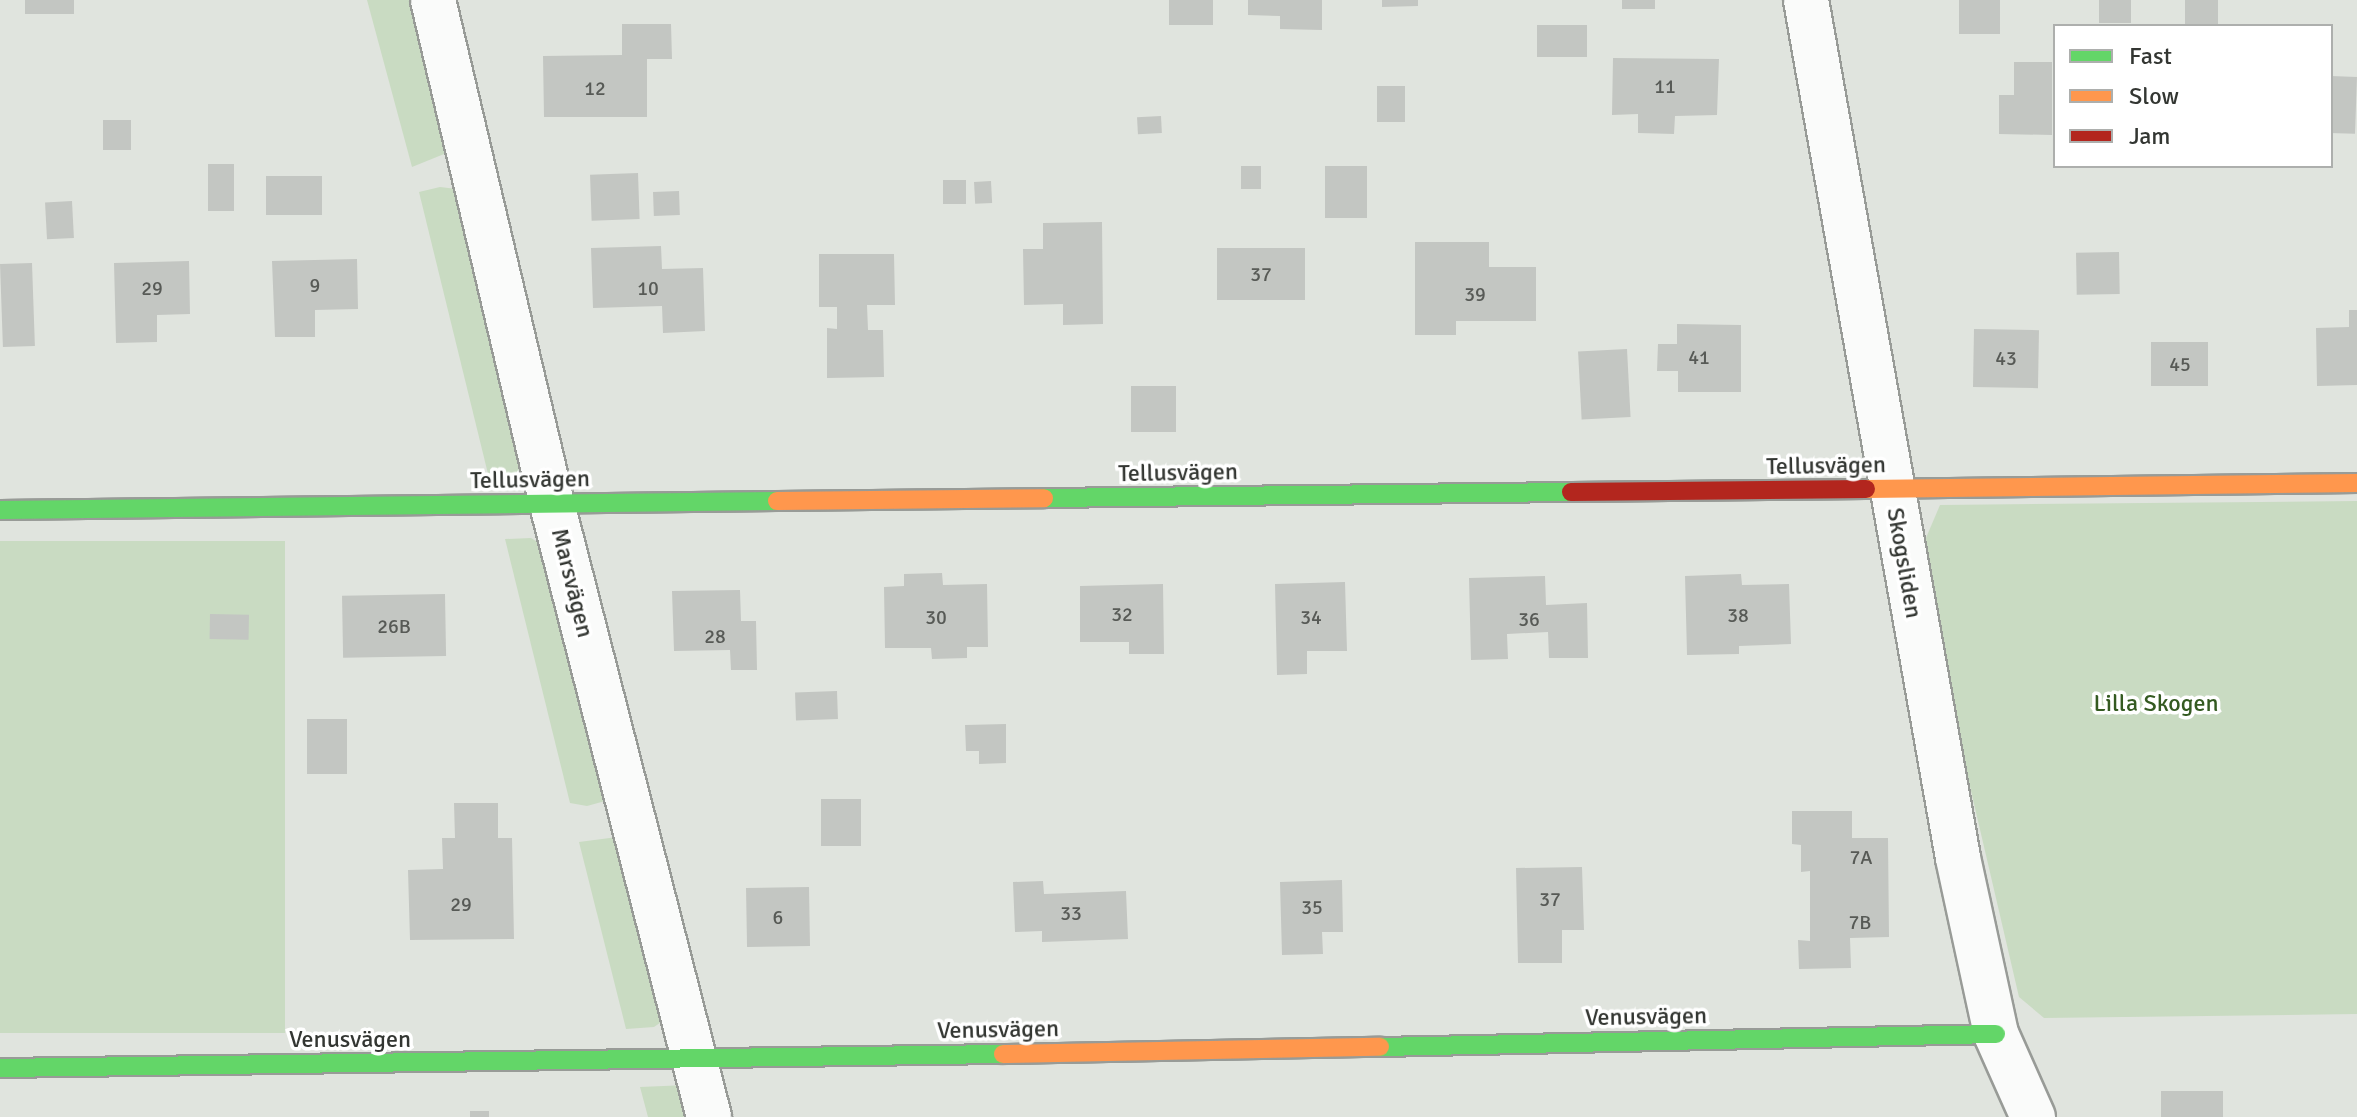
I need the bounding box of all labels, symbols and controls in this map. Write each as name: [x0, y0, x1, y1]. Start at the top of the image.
legend: [2053, 24, 2333, 168]
text: Fast: [2129, 41, 2172, 71]
house number: 11: [1654, 74, 1676, 98]
house number: 12: [584, 76, 606, 100]
text: Slow: [2129, 81, 2179, 111]
text: Jam: [2129, 121, 2170, 151]
house number: 37: [1250, 262, 1272, 286]
house number: 9: [310, 273, 320, 297]
house number: 29: [141, 276, 163, 300]
house number: 10: [637, 276, 659, 300]
house number: 39: [1464, 282, 1486, 306]
house number: 41: [1688, 345, 1710, 369]
house number: 43: [1995, 346, 2017, 370]
house number: 45: [2169, 352, 2191, 376]
street label: Tellusvägen: [1766, 451, 1886, 481]
street label: Tellusvägen: [1118, 458, 1238, 488]
street label: Tellusvägen: [470, 465, 590, 495]
street label: Skogsliden: [1880, 505, 1928, 621]
street label: Marsvägen: [545, 525, 599, 641]
house number: 32: [1111, 602, 1133, 626]
house number: 38: [1727, 603, 1749, 627]
house number: 30: [925, 605, 947, 629]
house number: 34: [1300, 605, 1322, 629]
house number: 36: [1518, 607, 1540, 631]
house number: 26B: [377, 614, 411, 638]
house number: 28: [704, 624, 726, 648]
park label: Lilla Skogen: [2093, 690, 2219, 718]
house number: 7A: [1849, 845, 1873, 869]
house number: 37: [1539, 887, 1561, 911]
house number: 29: [450, 892, 472, 916]
house number: 35: [1301, 895, 1323, 919]
house number: 33: [1060, 901, 1082, 925]
house number: 6: [773, 905, 783, 929]
house number: 7B: [1849, 910, 1871, 934]
street label: Venusvägen: [1585, 1002, 1707, 1032]
street label: Venusvägen: [937, 1015, 1059, 1045]
street label: Venusvägen: [289, 1026, 411, 1054]

